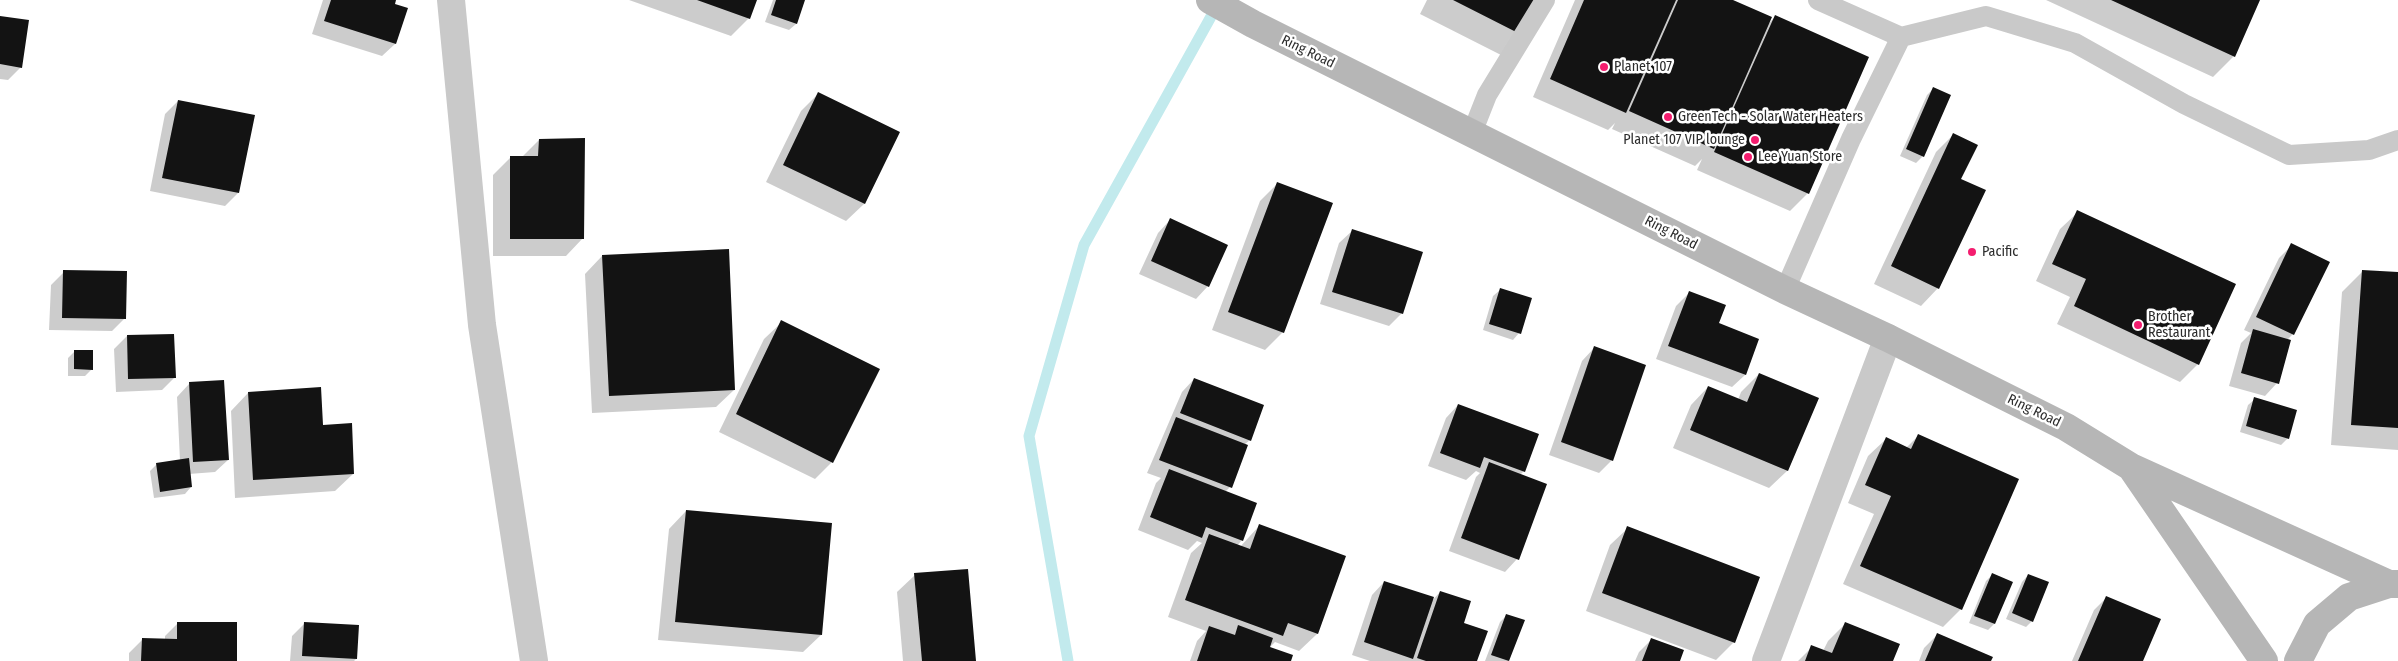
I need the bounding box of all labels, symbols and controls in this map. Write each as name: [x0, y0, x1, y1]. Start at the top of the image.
street label: Ring Road: [1279, 32, 1337, 72]
place label: Planet 107: [1614, 59, 1672, 75]
marker: Planet 107: [1598, 61, 1610, 73]
place label: GreenTech - Solar Water Heaters: [1678, 109, 1863, 125]
marker: GreenTech - Solar Water Heaters: [1662, 111, 1674, 123]
place label: Planet 107 VIP lounge: [1623, 132, 1745, 148]
marker: Planet 107 VIP lounge: [1749, 134, 1761, 146]
place label: Lee Yuan Store: [1758, 149, 1842, 165]
marker: Lee Yuan Store: [1742, 151, 1754, 163]
street label: Ring Road: [1642, 212, 1700, 254]
place label: Pacific: [1982, 244, 2018, 260]
marker: Pacific: [1966, 246, 1978, 258]
place label: Brother Restaurant: [2148, 309, 2210, 342]
marker: Brother Restaurant: [2132, 319, 2144, 331]
street label: Ring Road: [2005, 391, 2063, 431]

